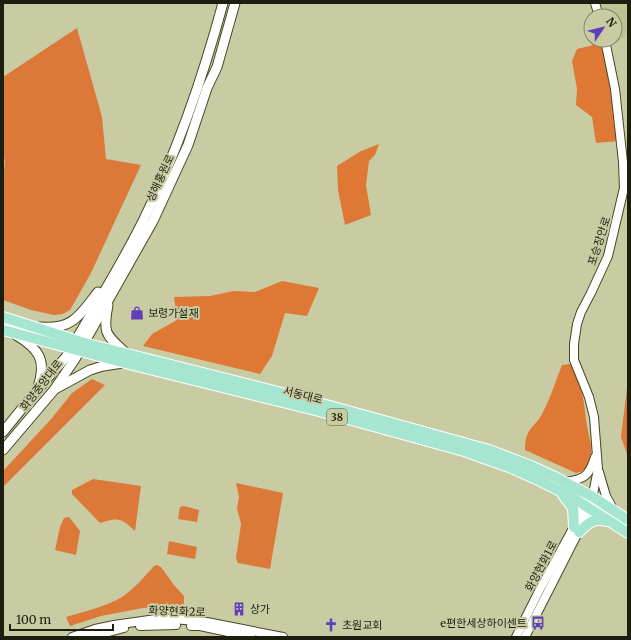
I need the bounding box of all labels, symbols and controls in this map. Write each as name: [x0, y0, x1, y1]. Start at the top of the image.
north arrow: [583, 8, 623, 48]
text: N: [603, 15, 620, 30]
street label: 성해홍원로: [143, 152, 177, 204]
street label: 포승장안로: [585, 215, 613, 267]
shop icon: 보령가설재: [129, 305, 145, 321]
place label: 보령가설재: [148, 306, 199, 320]
street label: 화양중앙대로: [17, 357, 65, 413]
street label: 서동대로: [282, 383, 324, 407]
road number: 38: [327, 409, 347, 425]
street label: 화양현화1로: [522, 538, 560, 594]
building icon: 상가: [231, 601, 247, 617]
place label: 상가: [250, 602, 270, 616]
street label: 화양현화2로: [148, 603, 206, 619]
scale bar: [10, 606, 113, 632]
text: 100 m: [16, 612, 51, 627]
bus stop icon: e편한세상하이센트: [530, 615, 546, 631]
place label: e편한세상하이센트: [440, 616, 527, 630]
church icon: 초원교회: [323, 617, 339, 633]
place label: 초원교회: [342, 618, 382, 632]

